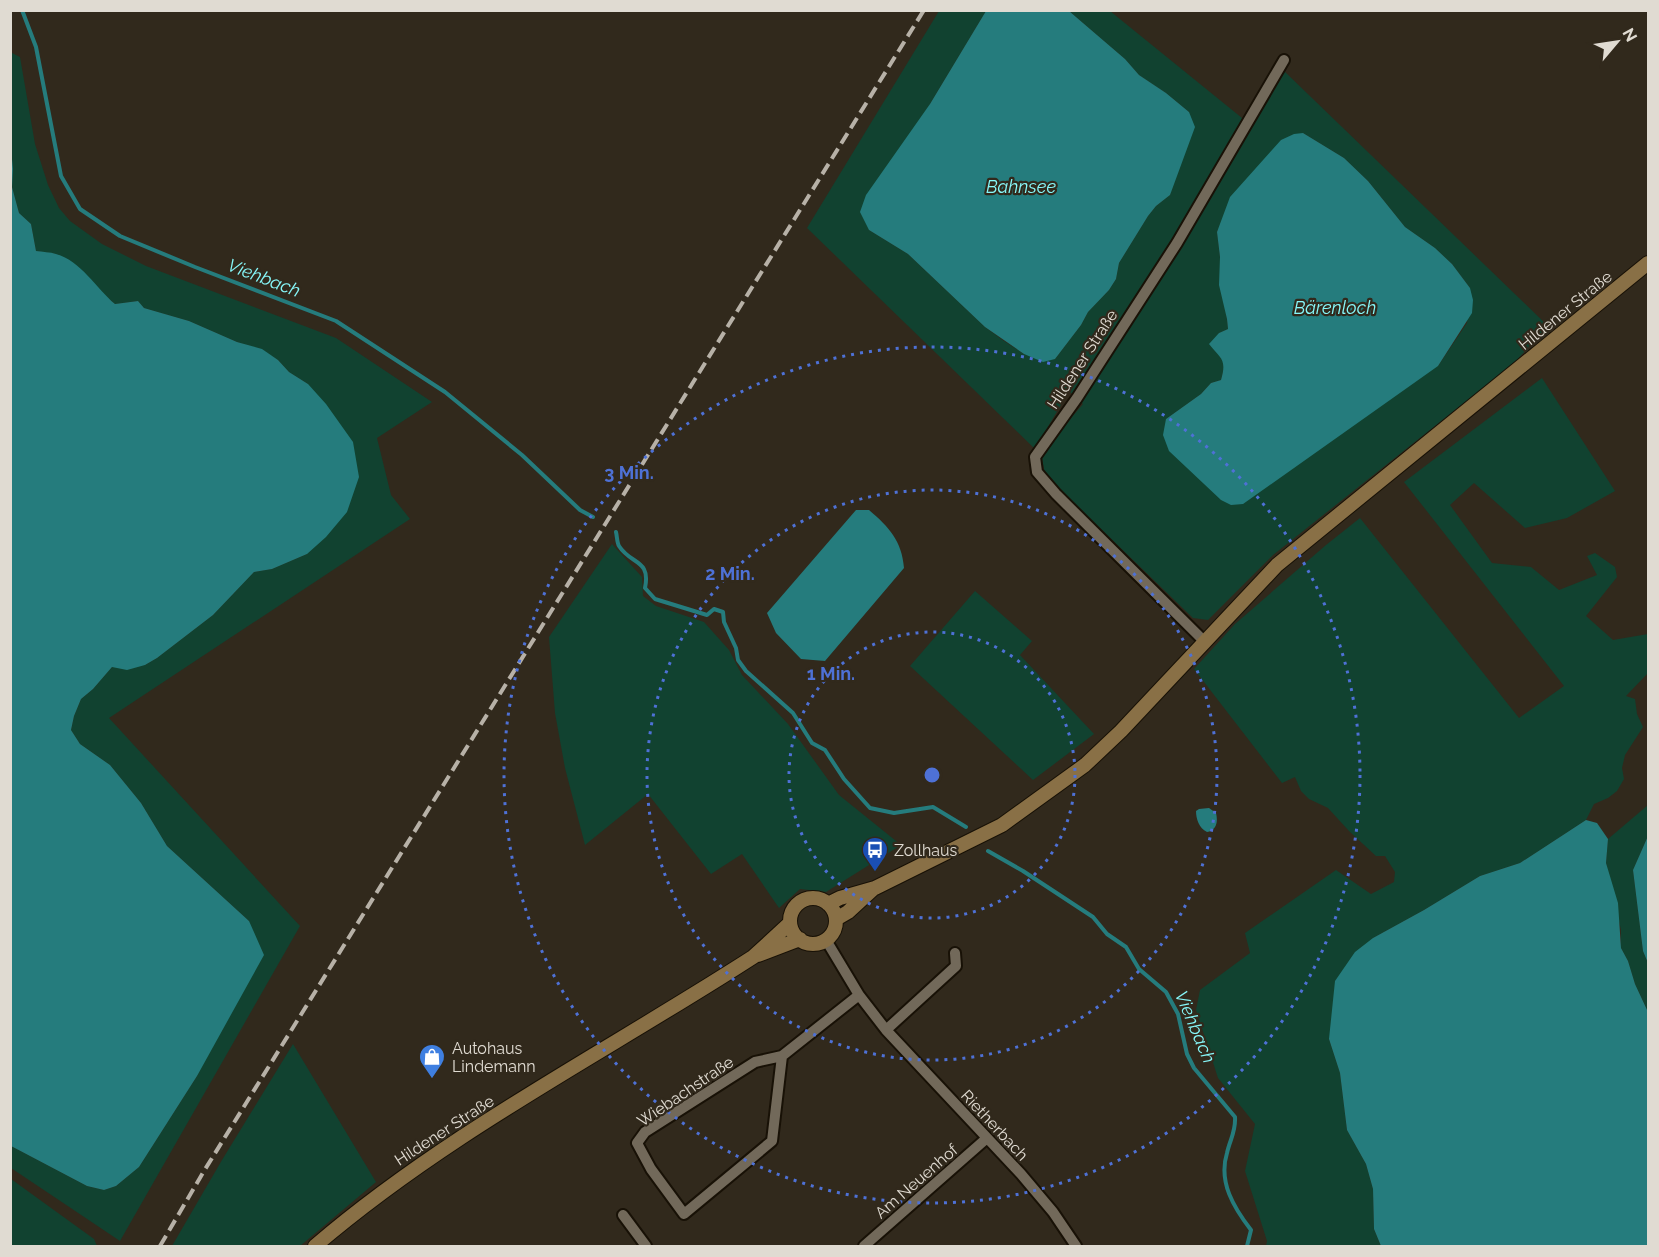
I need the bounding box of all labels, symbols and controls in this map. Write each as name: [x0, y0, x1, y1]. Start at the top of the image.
north arrow: [1587, 12, 1647, 72]
text: N: [1618, 25, 1641, 45]
water label: Bahnsee: [986, 176, 1056, 197]
water label: Viehbach: [225, 254, 303, 301]
street label: Hildener Straße: [1515, 267, 1616, 354]
water label: Bärenloch: [1294, 297, 1376, 318]
street label: Hildener Straße: [1043, 306, 1122, 412]
text: 3 Min.: [604, 462, 654, 483]
text: 2 Min.: [705, 563, 755, 584]
text: 1 Min.: [807, 663, 855, 684]
centre of rings: [922, 765, 942, 785]
bus stop icon: Zollhaus: [860, 835, 890, 873]
place label: Zollhaus: [894, 841, 958, 860]
water label: Viehbach: [1171, 988, 1220, 1066]
place label: Autohaus Lindemann: [452, 1039, 536, 1076]
shop icon: Autohaus Lindemann: [417, 1042, 447, 1080]
street label: Wiebachstraße: [634, 1052, 737, 1131]
street label: Rietherbach: [957, 1086, 1032, 1165]
street label: Hildener Straße: [391, 1091, 497, 1170]
street label: Am Neuenhof: [871, 1140, 962, 1222]

